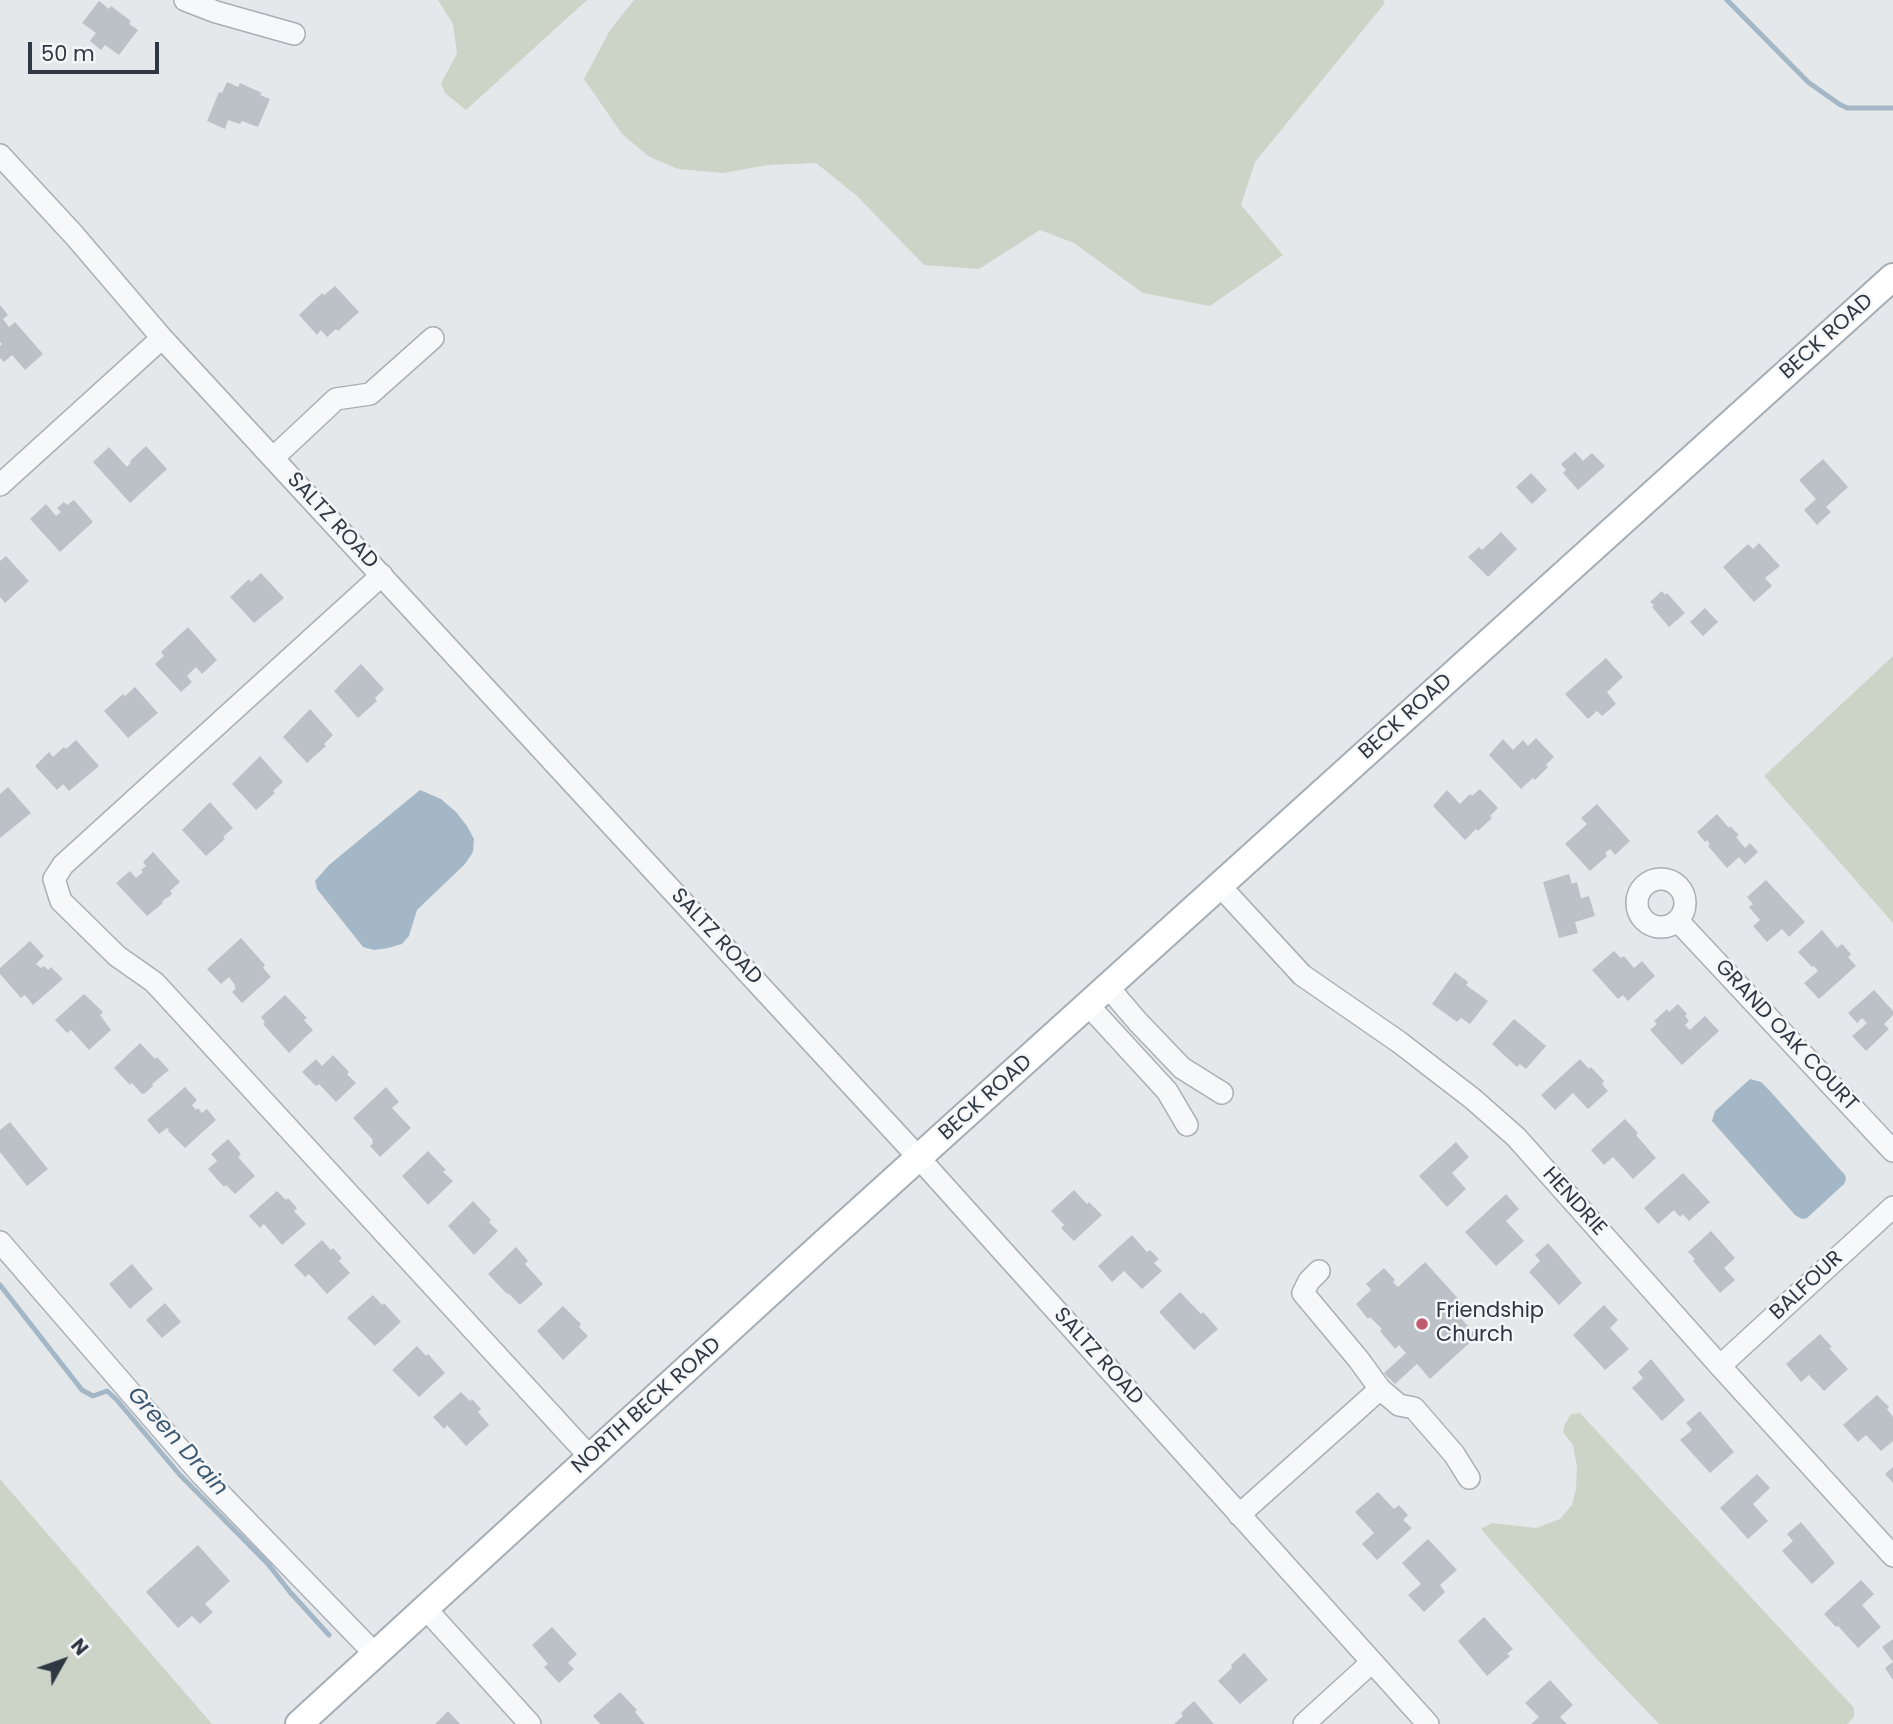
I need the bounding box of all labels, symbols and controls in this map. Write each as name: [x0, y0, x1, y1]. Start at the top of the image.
scale bar: [32, 28, 163, 72]
text: 50 m: [41, 39, 95, 68]
street label: BECK ROAD: [1775, 289, 1879, 385]
street label: SALTZ ROAD: [281, 468, 383, 574]
street label: BECK ROAD: [1354, 669, 1458, 765]
street label: SALTZ ROAD: [665, 884, 767, 990]
street label: GRAND OAK COURT: [1709, 955, 1863, 1117]
street label: BECK ROAD: [934, 1050, 1038, 1146]
street label: HENDRIE: [1537, 1162, 1611, 1242]
street label: BALFOUR: [1765, 1246, 1849, 1326]
place label: Friendship Church: [1436, 1299, 1544, 1349]
street label: SALTZ ROAD: [1048, 1303, 1148, 1411]
marker: Friendship Church: [1414, 1316, 1430, 1332]
street label: NORTH BECK ROAD: [567, 1332, 727, 1480]
water label: Green Drain: [121, 1382, 233, 1502]
north arrow: [28, 1626, 98, 1696]
text: N: [65, 1633, 94, 1661]

